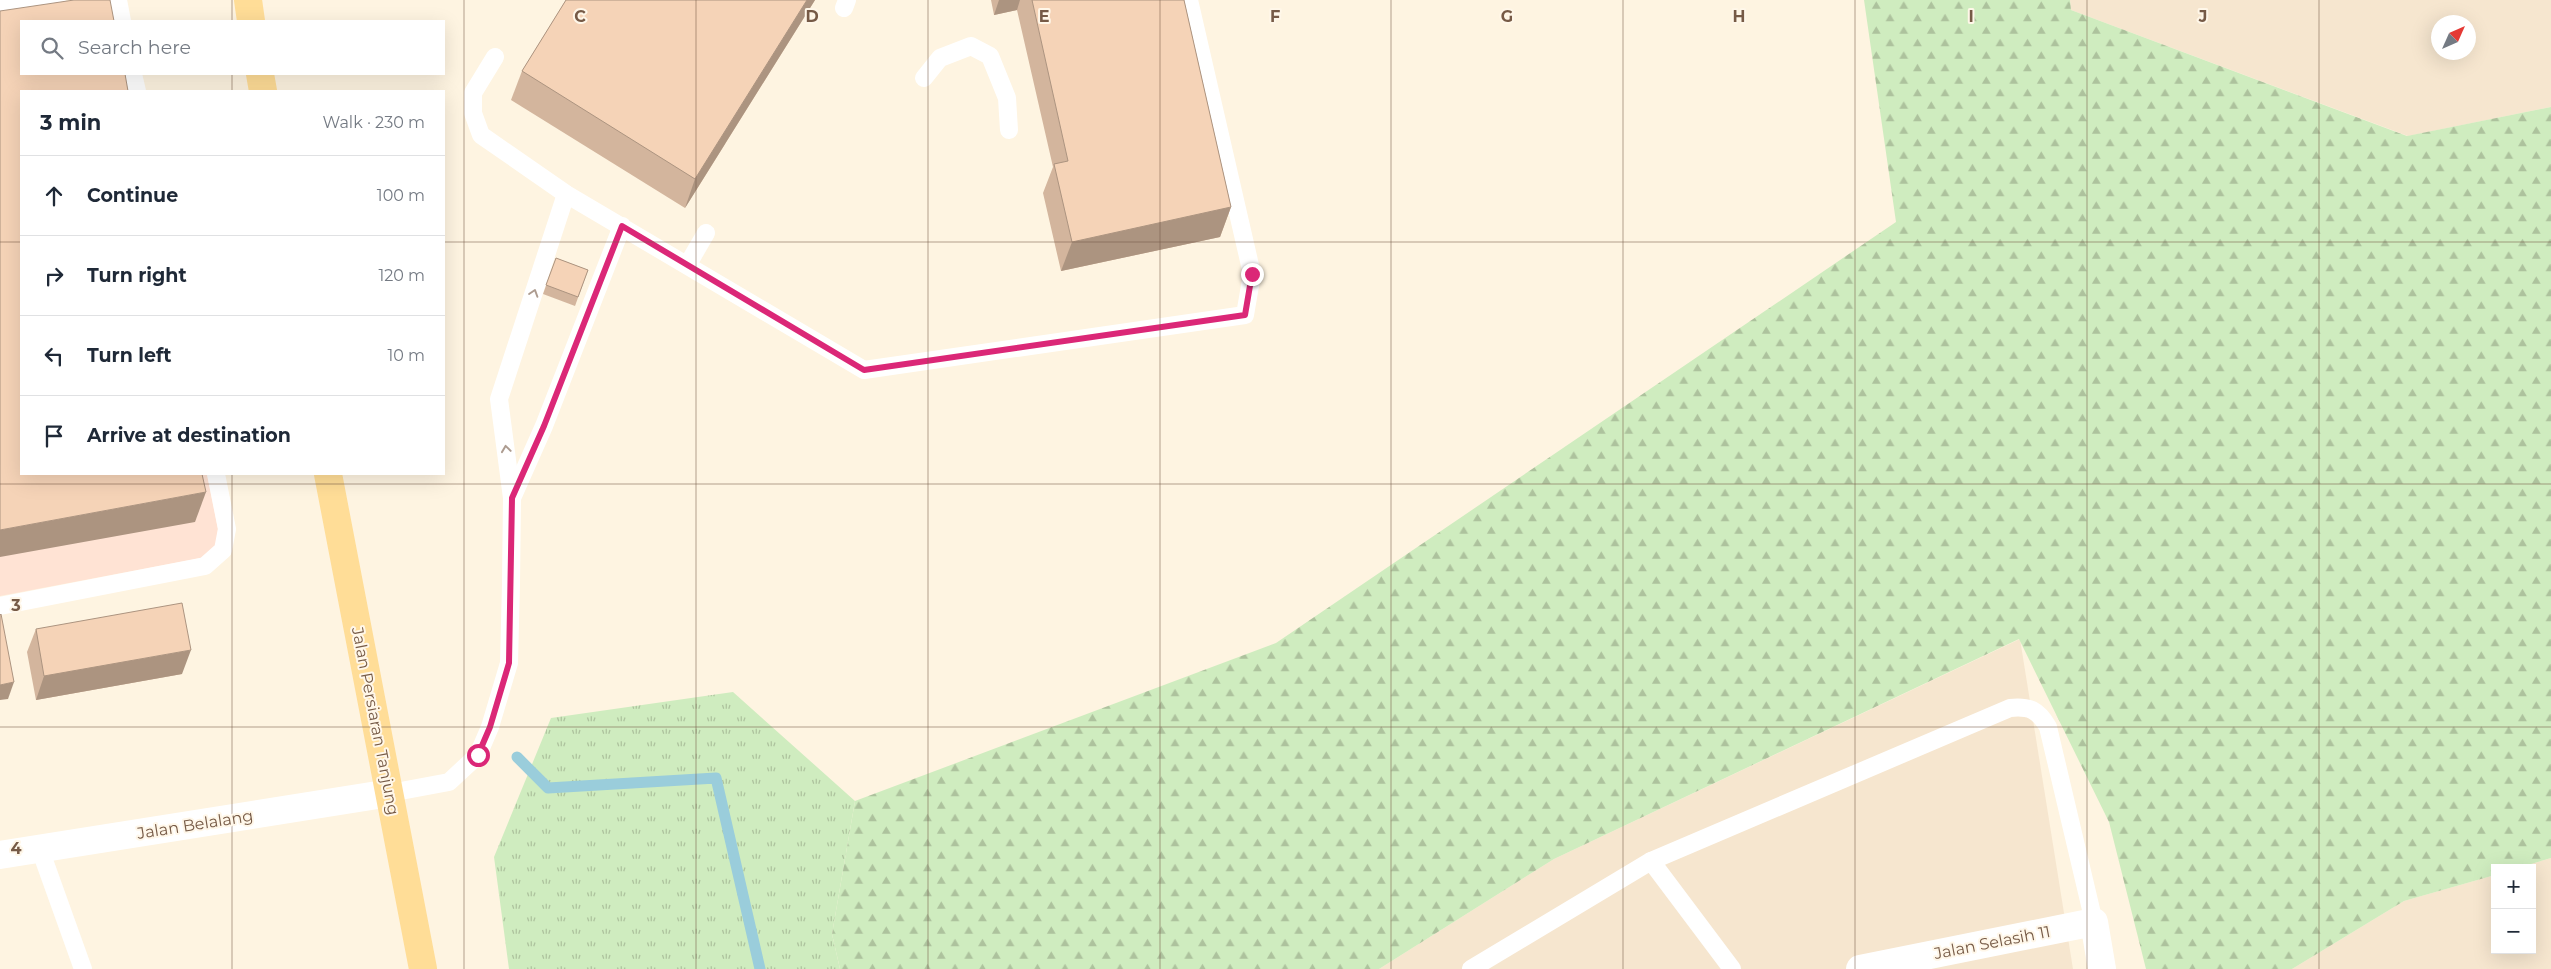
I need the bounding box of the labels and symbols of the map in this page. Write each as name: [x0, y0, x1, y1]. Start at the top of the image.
text: C: [574, 7, 586, 26]
text: D: [805, 7, 819, 26]
text: E: [1039, 7, 1049, 26]
text: F: [1270, 7, 1280, 26]
text: G: [1501, 7, 1513, 26]
text: H: [1733, 7, 1745, 26]
text: I: [1968, 7, 1974, 26]
text: J: [2198, 7, 2207, 26]
north arrow: [2431, 15, 2476, 60]
route end: [1241, 263, 1264, 286]
one-way arrow: [528, 289, 538, 297]
one-way arrow: [501, 445, 511, 454]
text: 3: [10, 596, 21, 615]
street label: Jalan Persiaran Tanjung: [348, 624, 403, 817]
route start: [467, 744, 490, 767]
street label: Jalan Belalang: [135, 806, 254, 843]
text: 4: [10, 839, 22, 858]
street label: Jalan Selasih 11: [1931, 922, 2052, 963]

